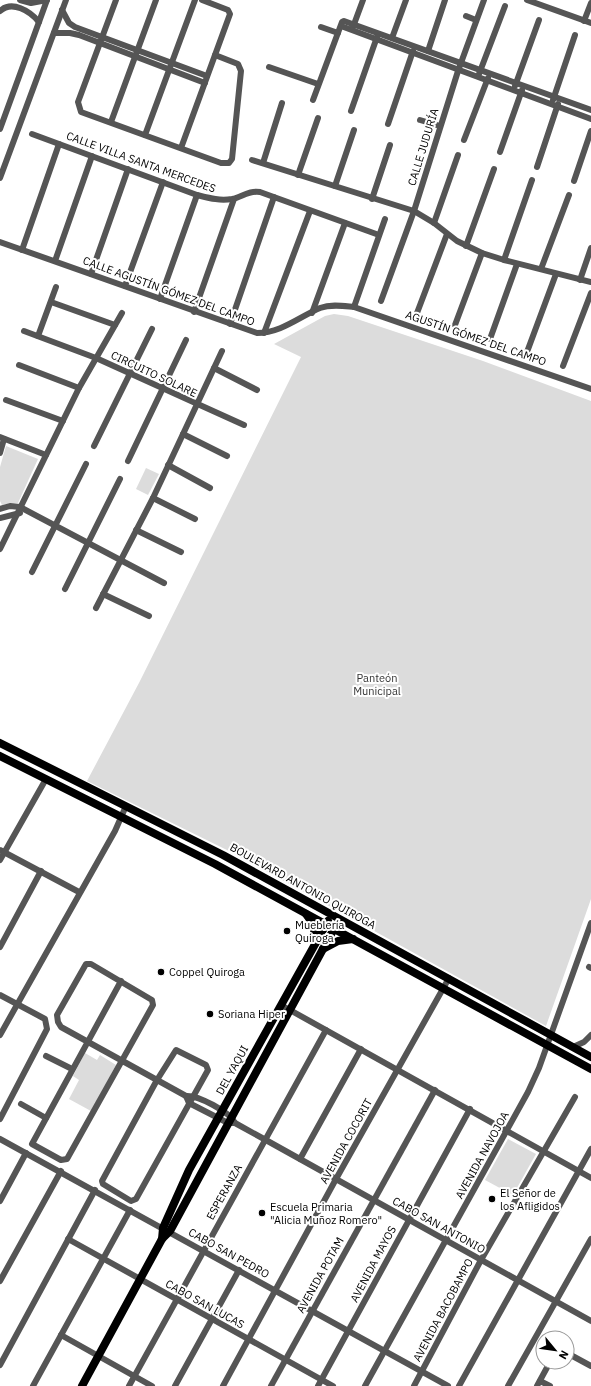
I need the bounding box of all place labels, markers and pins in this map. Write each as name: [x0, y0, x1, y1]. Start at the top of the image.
place label: Mueblería Quiroga: [295, 918, 344, 945]
marker: Mueblería Quiroga: [282, 926, 292, 936]
place label: Coppel Quiroga: [169, 965, 245, 979]
marker: Coppel Quiroga: [156, 967, 166, 977]
place label: Soriana Hiper: [218, 1007, 285, 1021]
marker: Soriana Hiper: [205, 1009, 215, 1019]
place label: El Señor de los Afligidos: [500, 1186, 560, 1213]
marker: El Señor de los Afligidos: [487, 1194, 497, 1204]
place label: Escuela Primaria "Alicia Muñoz Romero": [270, 1200, 382, 1227]
marker: Escuela Primaria "Alicia Muñoz Romero": [257, 1208, 267, 1218]

